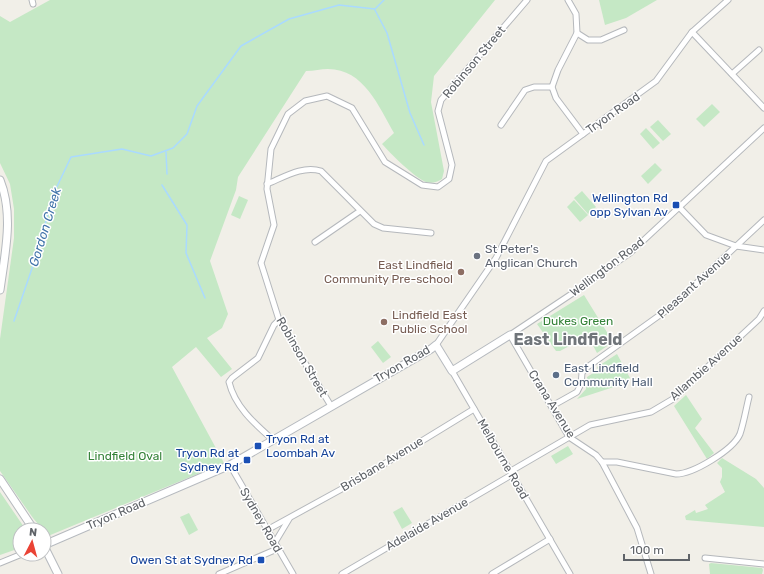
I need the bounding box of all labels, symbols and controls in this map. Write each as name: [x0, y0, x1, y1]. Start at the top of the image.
street label: Robinson Street: [440, 23, 508, 101]
street label: Tryon Road: [583, 89, 643, 137]
water label: Gordon Creek: [26, 185, 64, 268]
place label: Wellington Rd opp Sylvan Av: [590, 191, 668, 219]
marker: Wellington Rd opp Sylvan Av: [671, 200, 681, 210]
street label: Wellington Road: [567, 234, 647, 300]
place label: St Peter's Anglican Church: [485, 242, 578, 270]
street label: Pleasant Avenue: [655, 248, 734, 321]
marker: St Peter's Anglican Church: [472, 251, 482, 261]
place label: East Lindfield Community Pre-school: [324, 258, 453, 286]
marker: East Lindfield Community Pre-school: [456, 267, 466, 277]
place label: Lindfield East Public School: [392, 308, 468, 336]
park label: Dukes Green: [543, 314, 613, 328]
street label: Robinson Street: [273, 315, 331, 400]
marker: Lindfield East Public School: [379, 317, 389, 327]
district label: East Lindfield: [514, 330, 622, 349]
street label: Allambie Avenue: [667, 331, 745, 403]
street label: Tryon Road: [371, 342, 433, 386]
place label: East Lindfield Community Hall: [564, 361, 653, 389]
street label: Crana Avenue: [525, 367, 579, 441]
marker: East Lindfield Community Hall: [551, 370, 561, 380]
street label: Melbourne Road: [474, 416, 532, 502]
place label: Tryon Rd at Loombah Av: [266, 432, 335, 460]
street label: Brisbane Avenue: [338, 434, 426, 494]
marker: Tryon Rd at Loombah Av: [253, 441, 263, 451]
place label: Tryon Rd at Sydney Rd: [176, 446, 239, 474]
park label: Lindfield Oval: [88, 449, 162, 463]
marker: Tryon Rd at Sydney Rd: [242, 455, 252, 465]
street label: Sydney Road: [237, 485, 285, 555]
street label: Tryon Road: [85, 495, 147, 533]
street label: Adelaide Avenue: [383, 495, 471, 553]
north arrow: [12, 522, 52, 562]
text: N: [28, 526, 38, 539]
scale bar: [624, 536, 689, 562]
text: 100 m: [630, 543, 664, 557]
place label: Owen St at Sydney Rd: [130, 553, 253, 567]
marker: Owen St at Sydney Rd: [256, 555, 266, 565]

